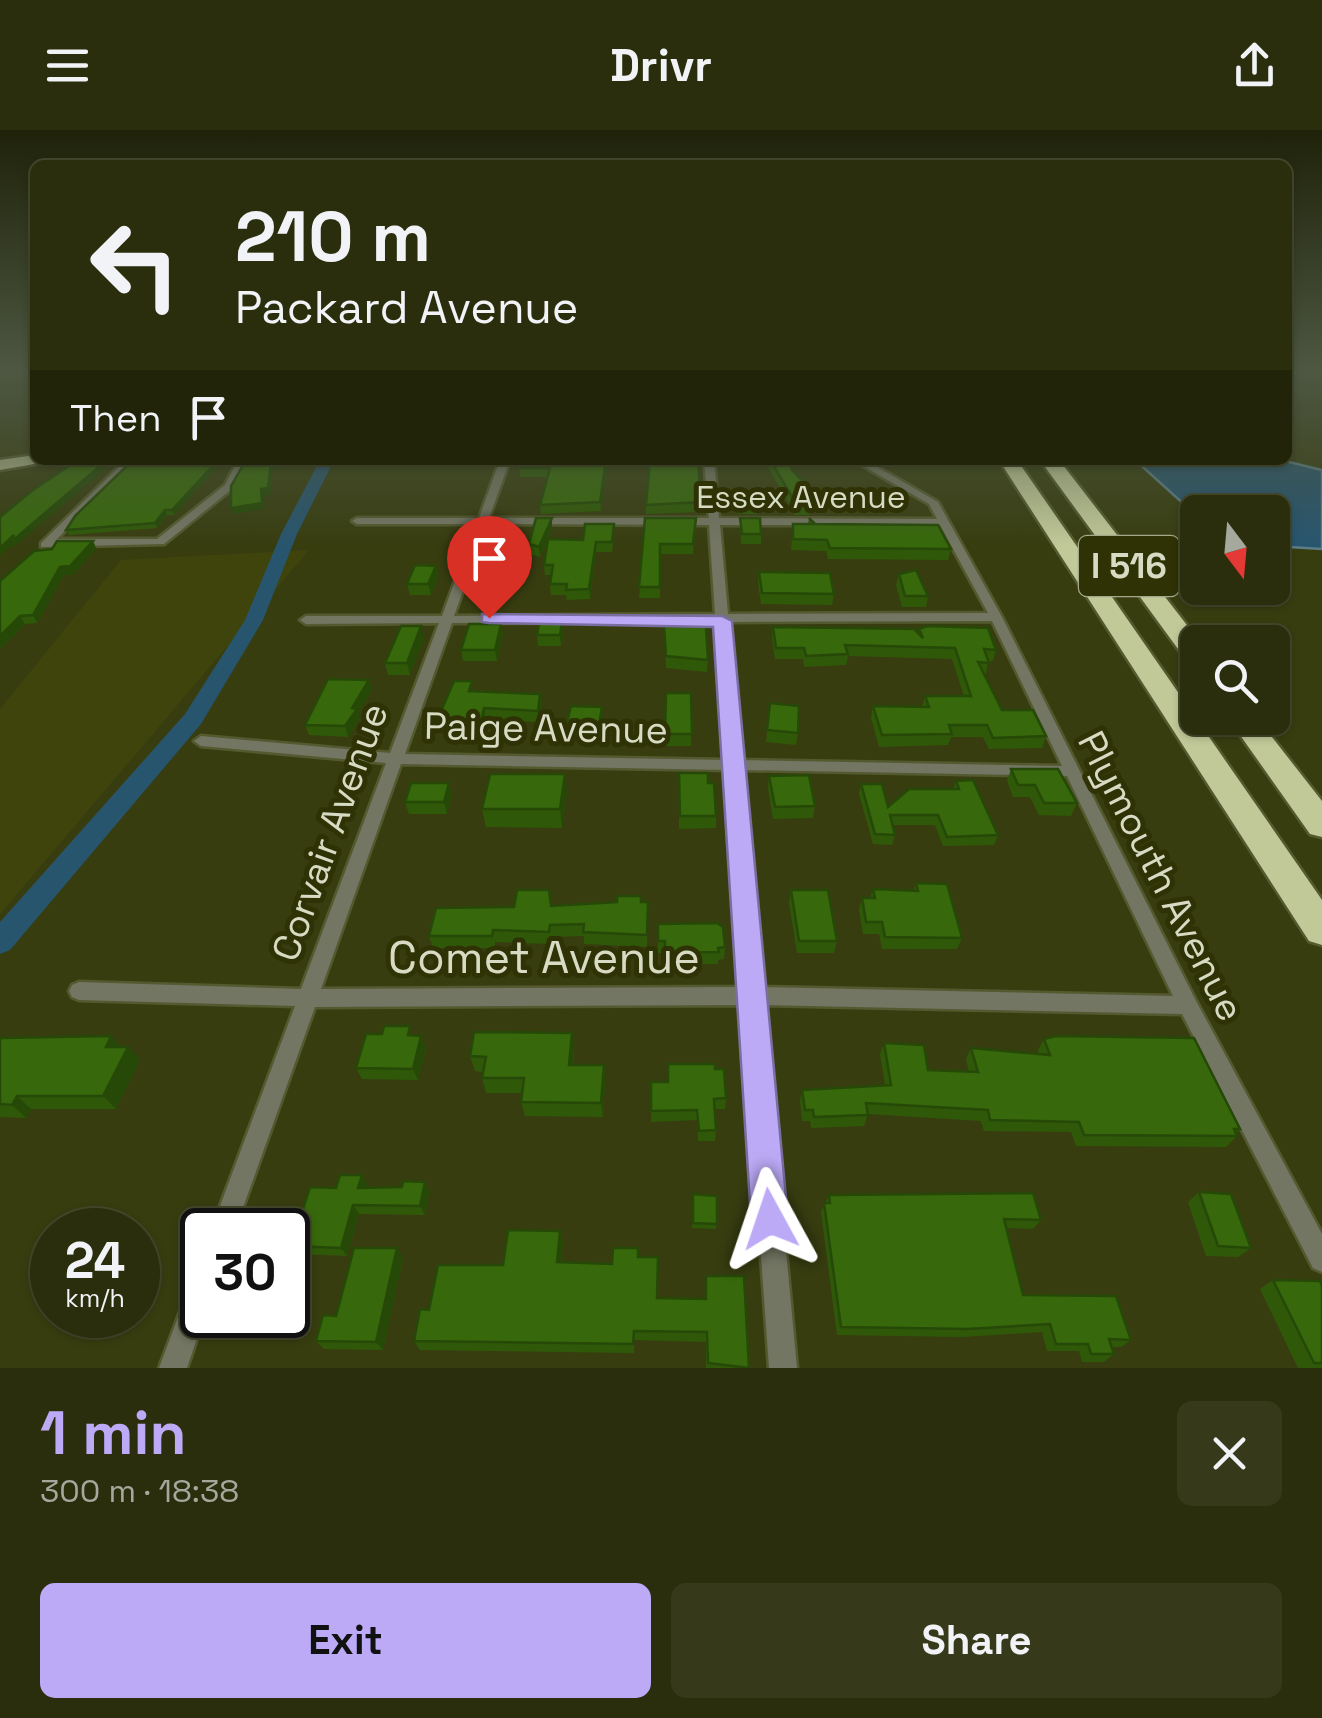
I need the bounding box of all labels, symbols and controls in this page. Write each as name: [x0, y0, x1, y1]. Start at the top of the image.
text: Drivr: [610, 37, 712, 94]
icon: menu: [40, 38, 95, 93]
icon: share: [1227, 38, 1282, 93]
text: 210 m: [235, 192, 431, 281]
icon: left: [70, 200, 200, 330]
text: Packard Avenue: [235, 279, 578, 336]
icon: arrive: [181, 390, 236, 445]
text: Then: [70, 394, 161, 442]
street label: Essex Avenue: [696, 477, 906, 517]
north arrow: [1180, 495, 1290, 605]
map controls: [1180, 495, 1290, 735]
pin: [447, 516, 532, 619]
icon: arrive: [462, 531, 517, 586]
road number: I 516: [1079, 536, 1179, 596]
button: search: [1180, 625, 1290, 735]
street label: Corvair Avenue: [261, 696, 399, 968]
street label: Paige Avenue: [424, 702, 668, 754]
street label: Plymouth Avenue: [1067, 723, 1255, 1029]
street label: Comet Avenue: [388, 929, 700, 986]
position arrow: [718, 1167, 822, 1271]
speed limit sign: 30: [180, 1208, 310, 1338]
text: 24: [65, 1229, 125, 1293]
text: km/h: [65, 1282, 125, 1314]
text: 1 min: [40, 1395, 187, 1472]
button: close: [1177, 1401, 1282, 1506]
text: 300 m · 18:38: [40, 1471, 239, 1511]
button: Exit: [40, 1583, 651, 1698]
button: Share: [671, 1583, 1282, 1698]

